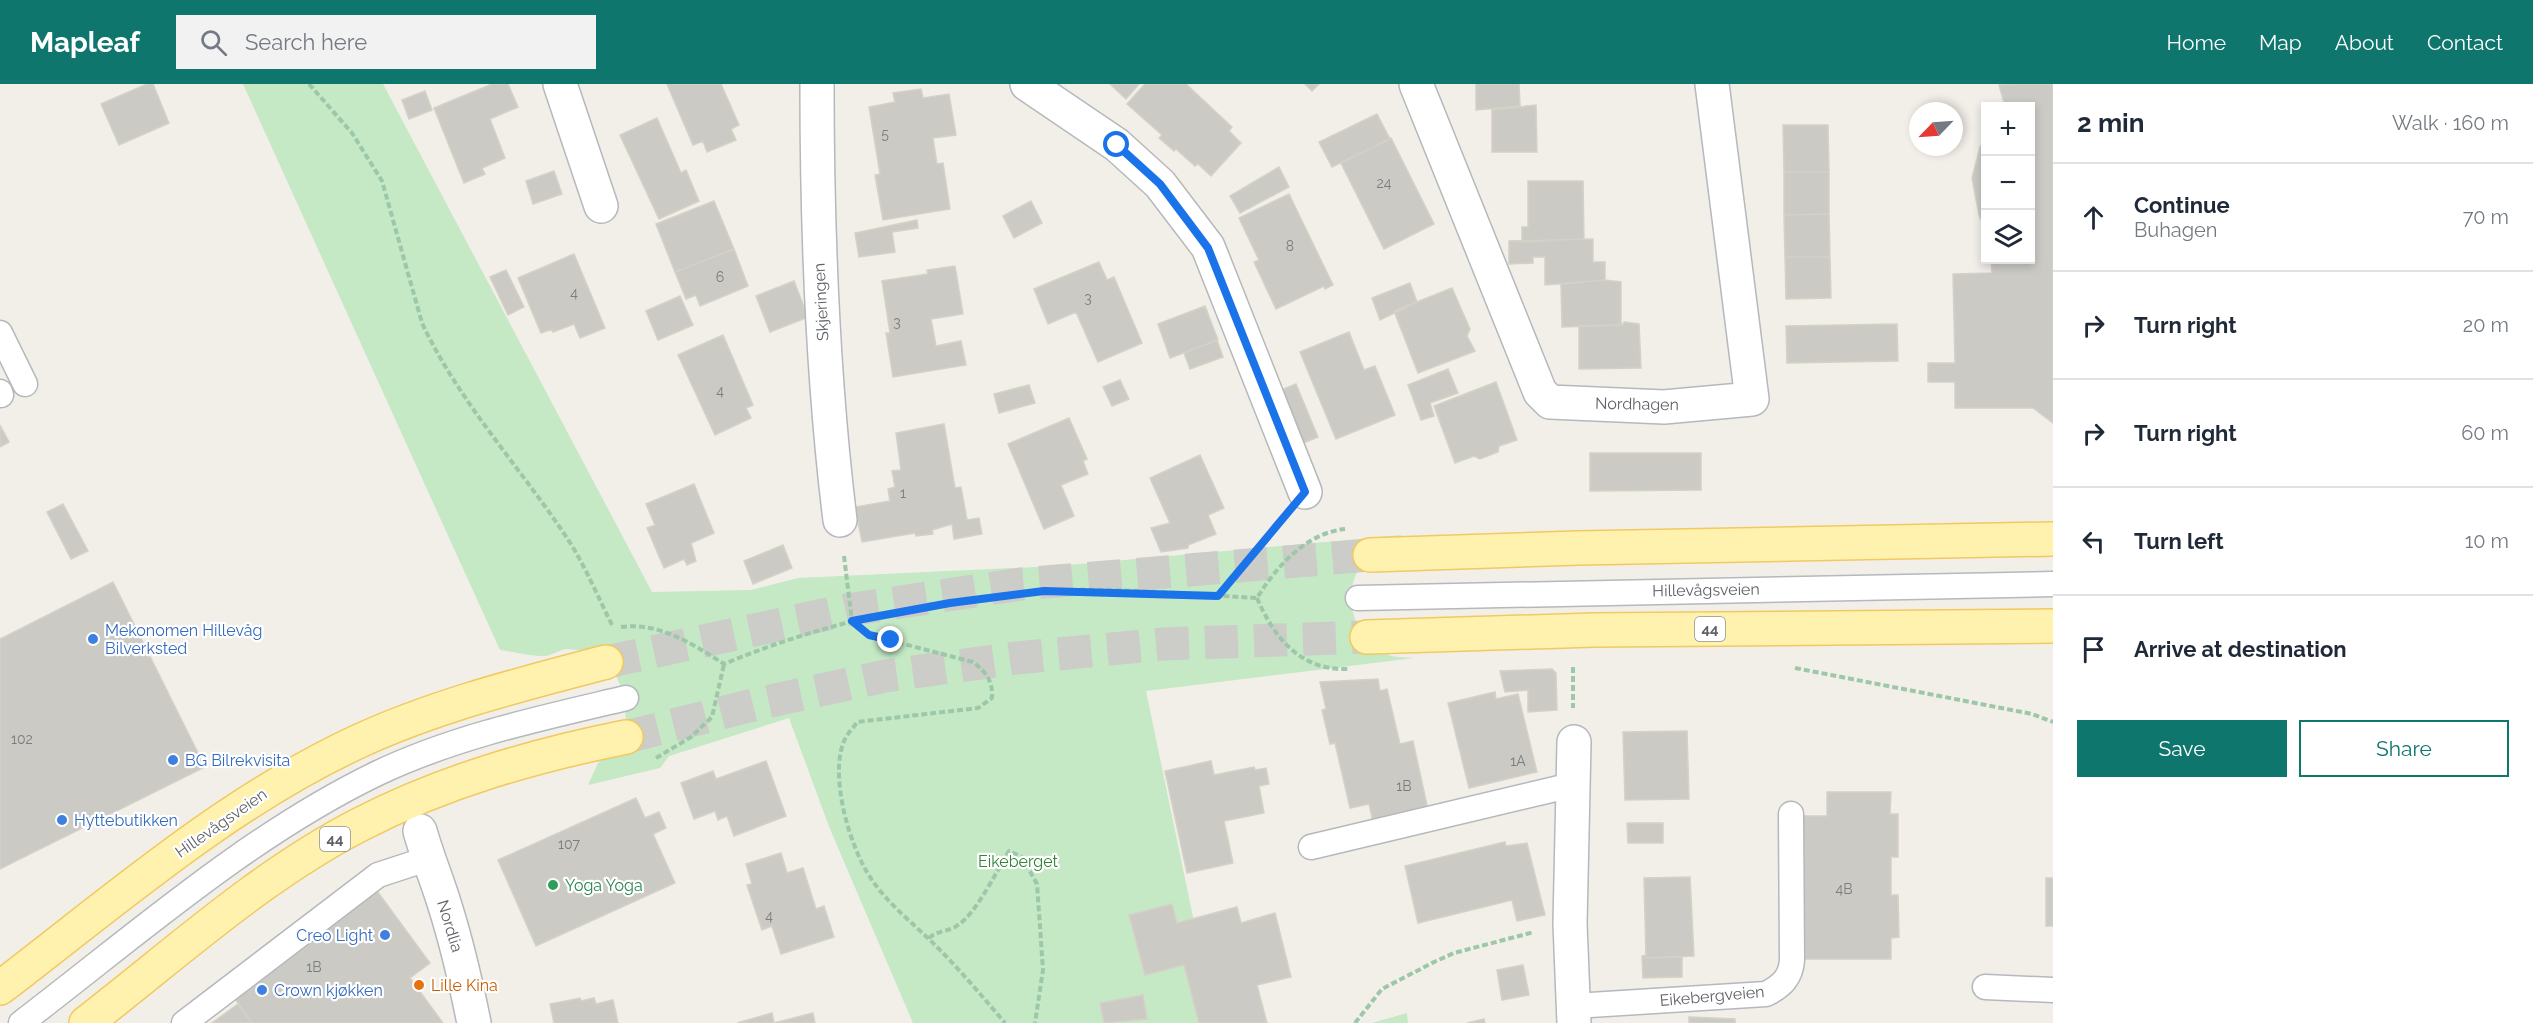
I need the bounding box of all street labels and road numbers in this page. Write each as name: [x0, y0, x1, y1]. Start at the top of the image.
street label: Skjeringen: [809, 262, 833, 342]
street label: Nordhagen: [1595, 394, 1679, 414]
street label: Hillevågsveien: [1652, 580, 1760, 600]
road number: 44: [1695, 617, 1725, 641]
street label: Hillevågsveien: [172, 784, 270, 862]
road number: 44: [320, 827, 350, 851]
street label: Nordlia: [433, 898, 467, 954]
street label: Eikebergveien: [1659, 982, 1765, 1010]

